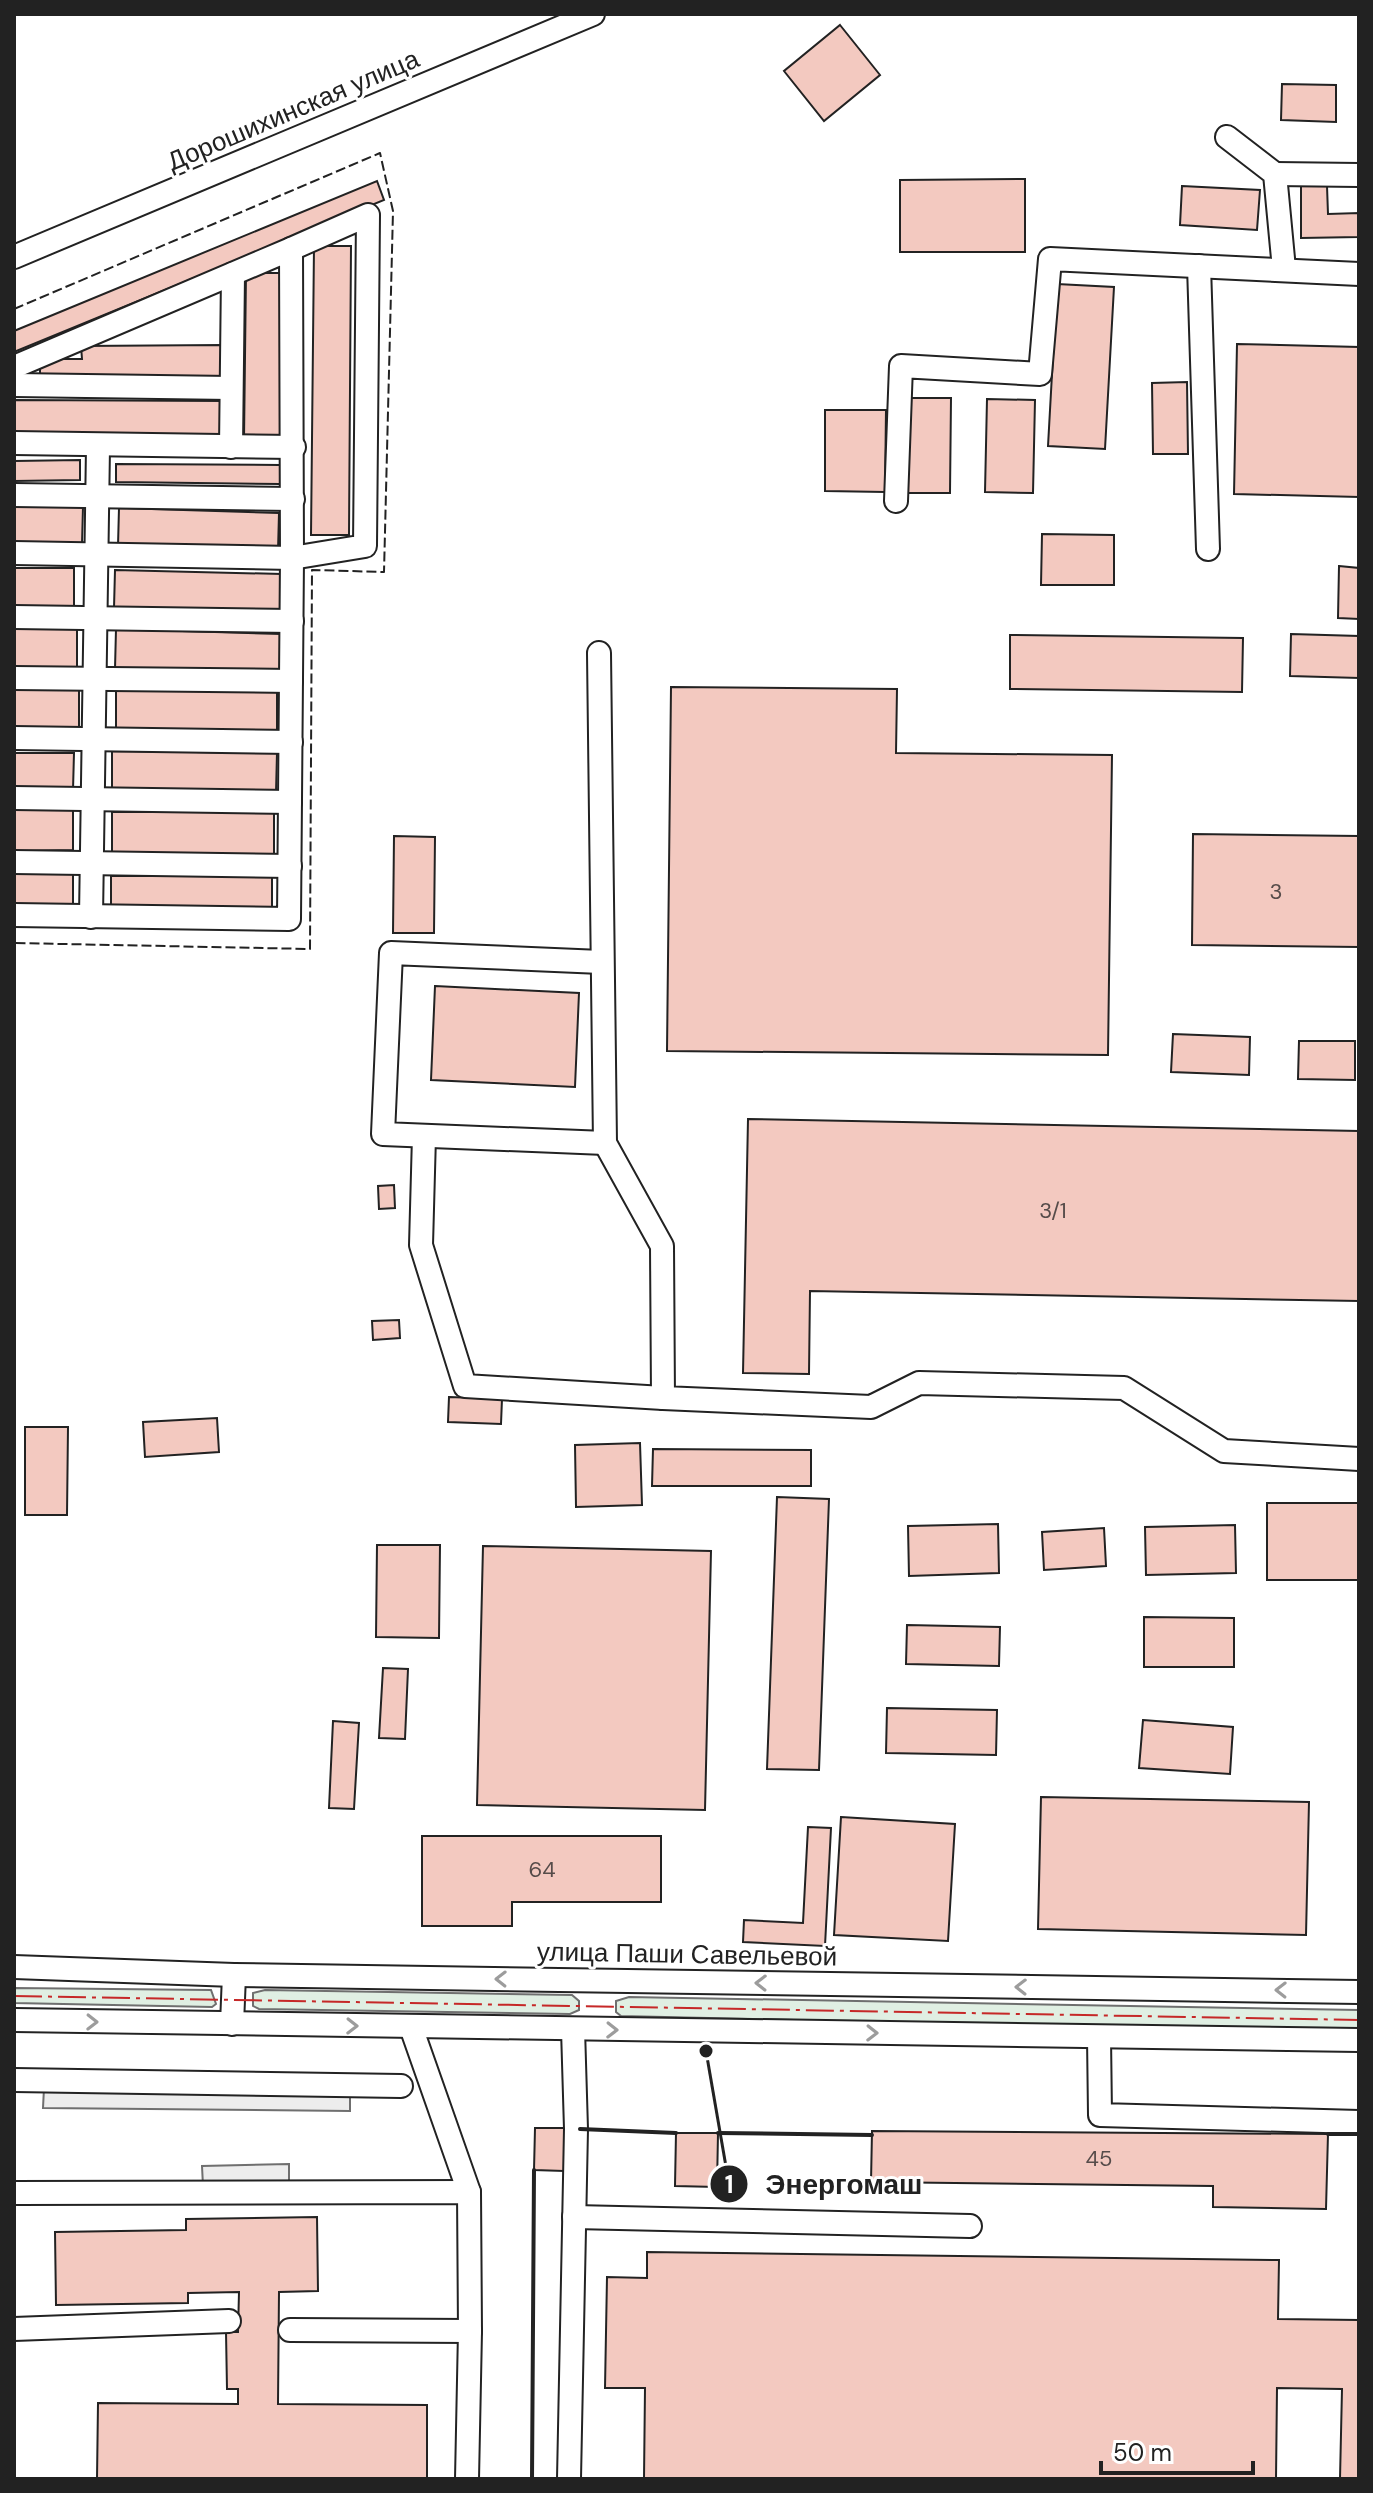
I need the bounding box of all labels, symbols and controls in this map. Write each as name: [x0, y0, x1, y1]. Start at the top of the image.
street label: Дорошихинская улица: [162, 41, 425, 178]
house number: 3: [1269, 877, 1283, 906]
house number: 3/1: [1039, 1196, 1067, 1225]
house number: 64: [528, 1855, 556, 1884]
street label: улица Паши Савельевой: [537, 1934, 837, 1974]
one-way arrow: [494, 1970, 507, 1988]
one-way arrow: [754, 1974, 767, 1991]
one-way arrow: [1014, 1978, 1027, 1995]
one-way arrow: [1274, 1982, 1287, 1999]
one-way arrow: [86, 2013, 99, 2030]
one-way arrow: [346, 2017, 359, 2034]
one-way arrow: [606, 2021, 619, 2038]
one-way arrow: [866, 2025, 879, 2042]
house number: 45: [1086, 2144, 1112, 2173]
callout: Энергомаш: [709, 2158, 938, 2210]
text: Энергомаш: [766, 2166, 922, 2203]
text: 1: [725, 2169, 733, 2200]
scale bar: [1101, 2425, 1253, 2475]
text: 50 m: [1113, 2437, 1172, 2468]

